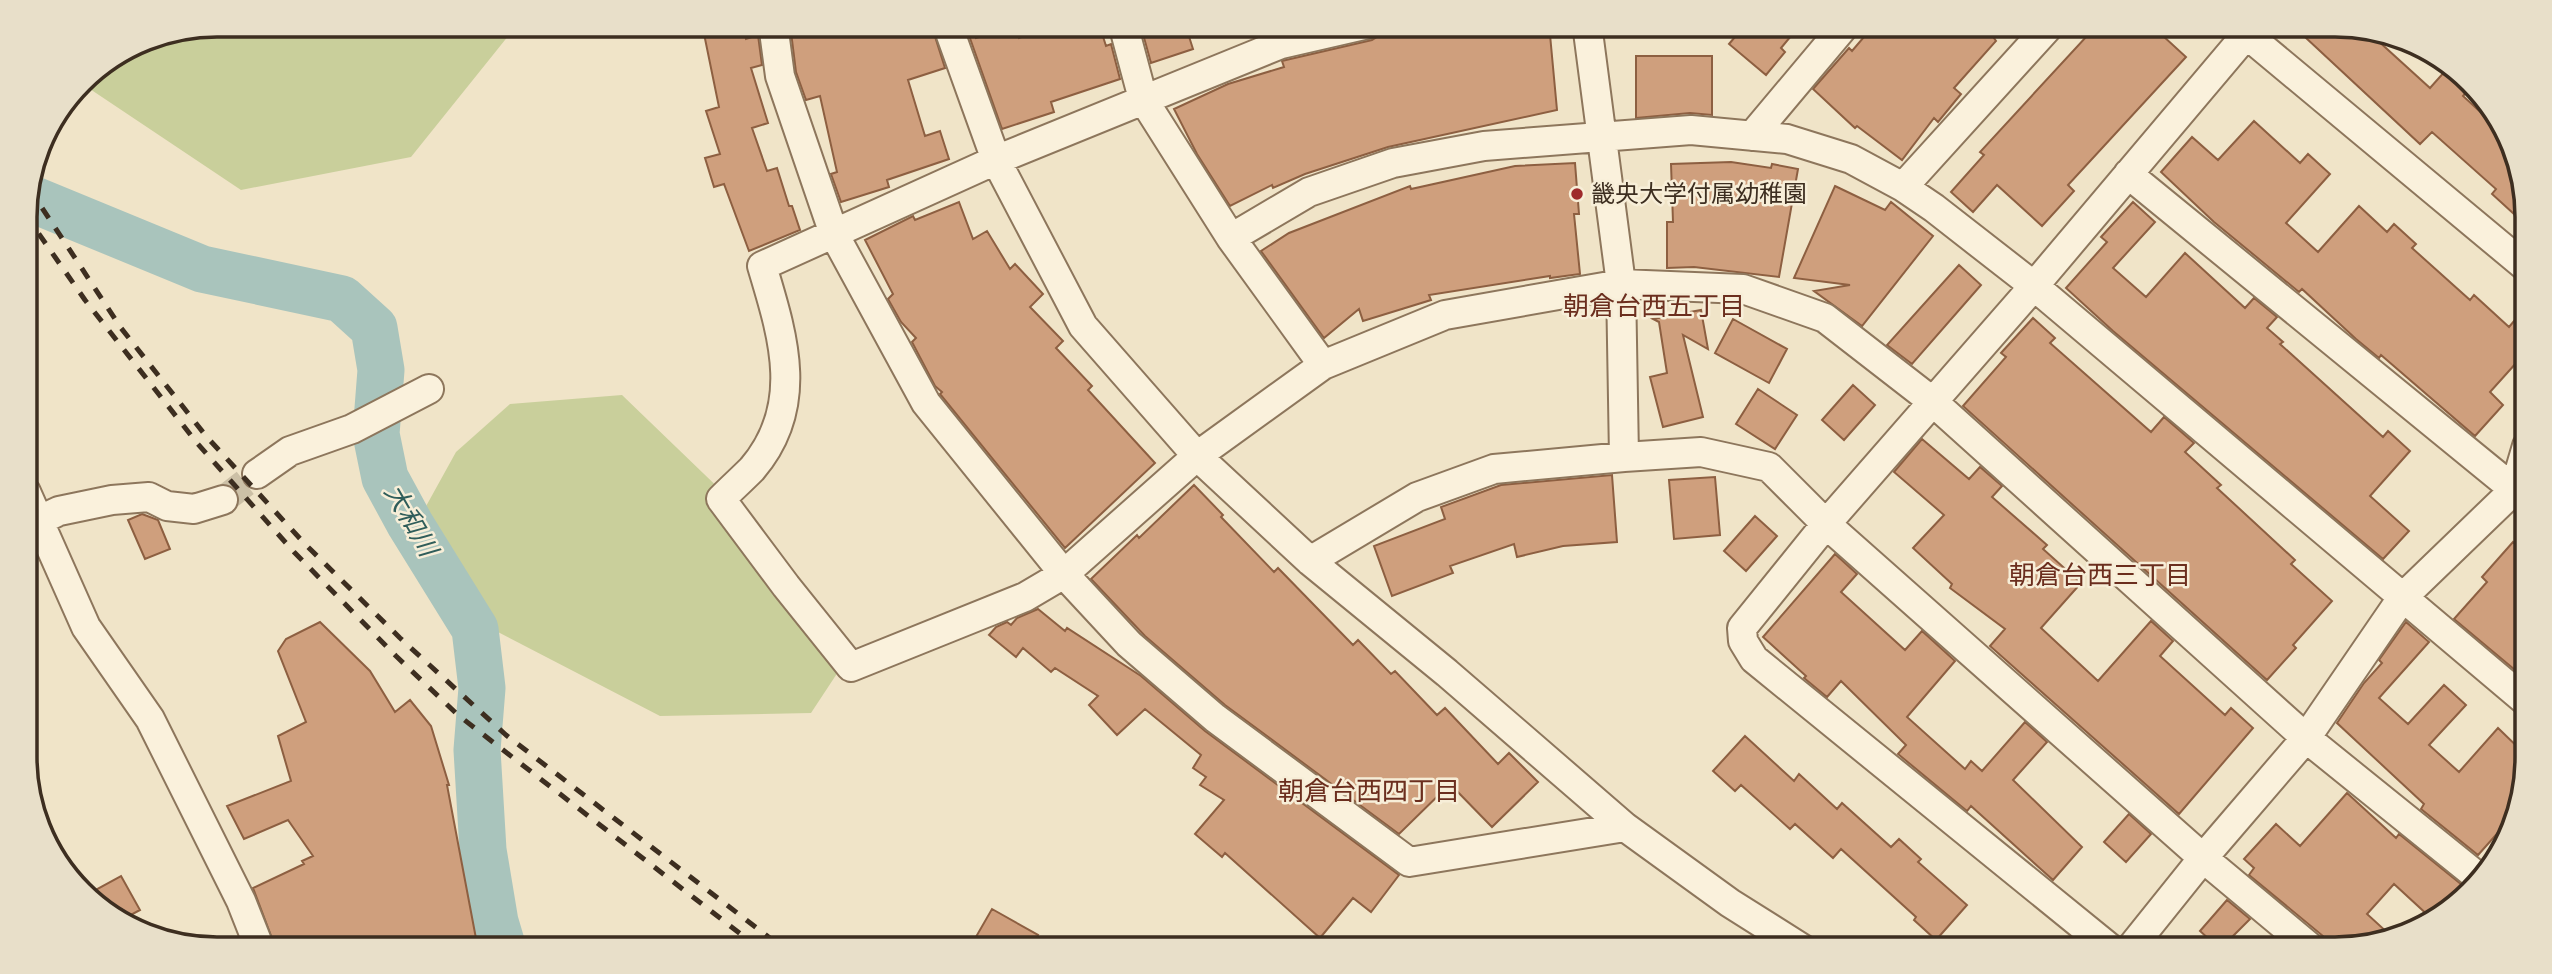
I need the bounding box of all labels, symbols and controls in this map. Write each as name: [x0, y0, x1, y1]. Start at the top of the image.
place label: 畿央大学付属幼稚園: [1591, 180, 1807, 208]
marker: 畿央大学付属幼稚園: [1569, 186, 1585, 202]
district label: 朝倉台西五丁目: [1563, 291, 1745, 322]
water label: 大和川: [378, 479, 445, 564]
district label: 朝倉台西三丁目: [2009, 560, 2191, 591]
district label: 朝倉台西四丁目: [1278, 776, 1460, 807]

